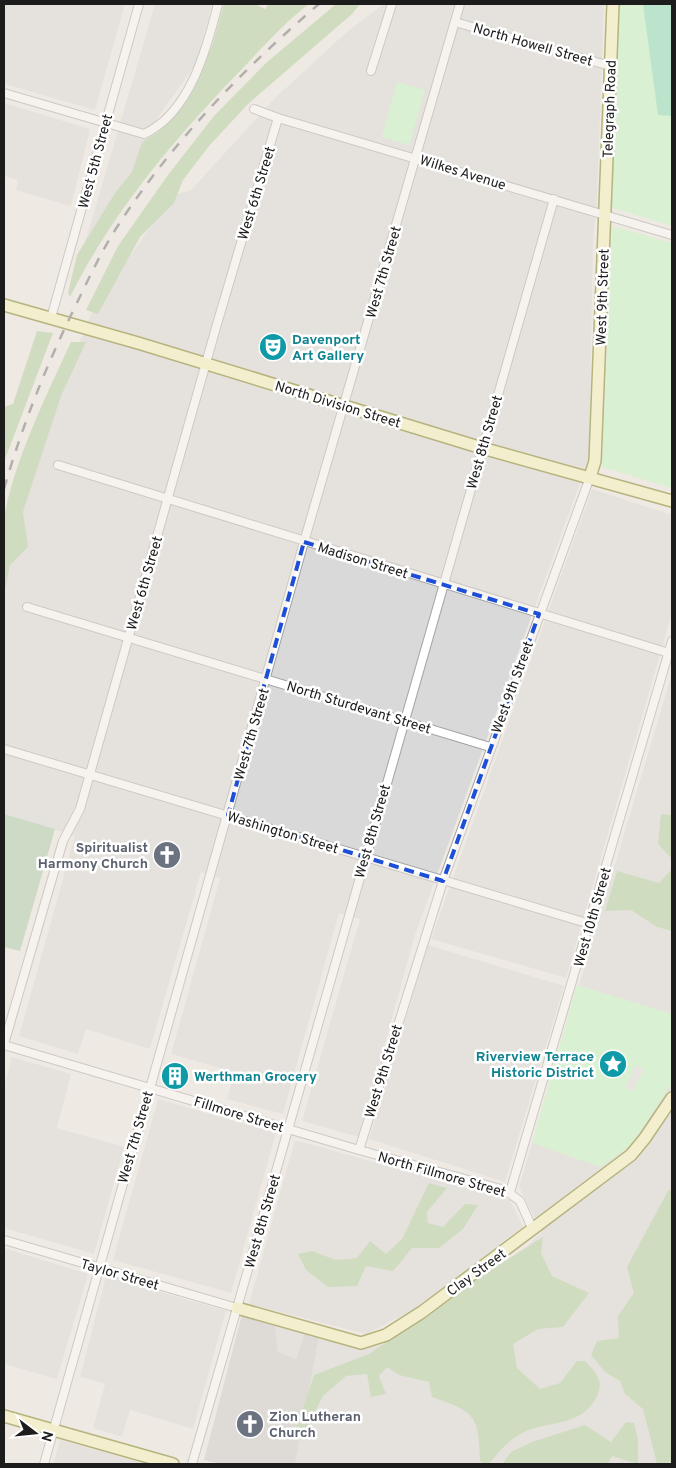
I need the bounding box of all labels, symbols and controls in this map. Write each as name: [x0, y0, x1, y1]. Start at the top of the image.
street label: North Howell Street: [471, 20, 594, 71]
street label: Telegraph Road: [600, 60, 621, 158]
street label: West 5th Street: [76, 112, 117, 211]
street label: West 6th Street: [235, 145, 280, 242]
street label: Wilkes Avenue: [417, 152, 508, 195]
street label: West 7th Street: [363, 224, 406, 320]
street label: West 9th Street: [593, 248, 614, 346]
theatre icon: Davenport Art Gallery: [258, 332, 288, 362]
place label: Davenport Art Gallery: [292, 332, 364, 365]
street label: North Division Street: [272, 378, 403, 433]
street label: West 8th Street: [464, 393, 507, 491]
street label: West 6th Street: [124, 534, 167, 632]
street label: Madison Street: [315, 540, 410, 583]
street label: West 9th Street: [489, 639, 538, 736]
street label: North Sturdevant Street: [284, 678, 433, 739]
street label: West 7th Street: [231, 686, 274, 782]
street label: West 8th Street: [352, 782, 395, 880]
street label: Washington Street: [225, 808, 340, 858]
place label: Spiritualist Harmony Church: [38, 840, 148, 873]
church icon: Spiritualist Harmony Church: [152, 840, 182, 870]
street label: West 10th Street: [571, 866, 616, 969]
street label: West 9th Street: [362, 1023, 407, 1120]
place label: Riverview Terrace Historic District: [476, 1049, 594, 1082]
place icon: Riverview Terrace Historic District: [598, 1049, 628, 1079]
building icon: Werthman Grocery: [160, 1061, 190, 1091]
place label: Werthman Grocery: [194, 1069, 317, 1086]
street label: West 7th Street: [115, 1089, 158, 1185]
street label: Fillmore Street: [192, 1094, 286, 1137]
street label: North Fillmore Street: [376, 1149, 508, 1202]
street label: West 8th Street: [242, 1172, 285, 1270]
street label: Clay Street: [444, 1246, 510, 1300]
street label: Taylor Street: [78, 1256, 161, 1295]
north arrow: [10, 1408, 60, 1458]
church icon: Zion Lutheran Church: [235, 1409, 265, 1439]
place label: Zion Lutheran Church: [269, 1409, 361, 1442]
text: N: [36, 1429, 56, 1443]

